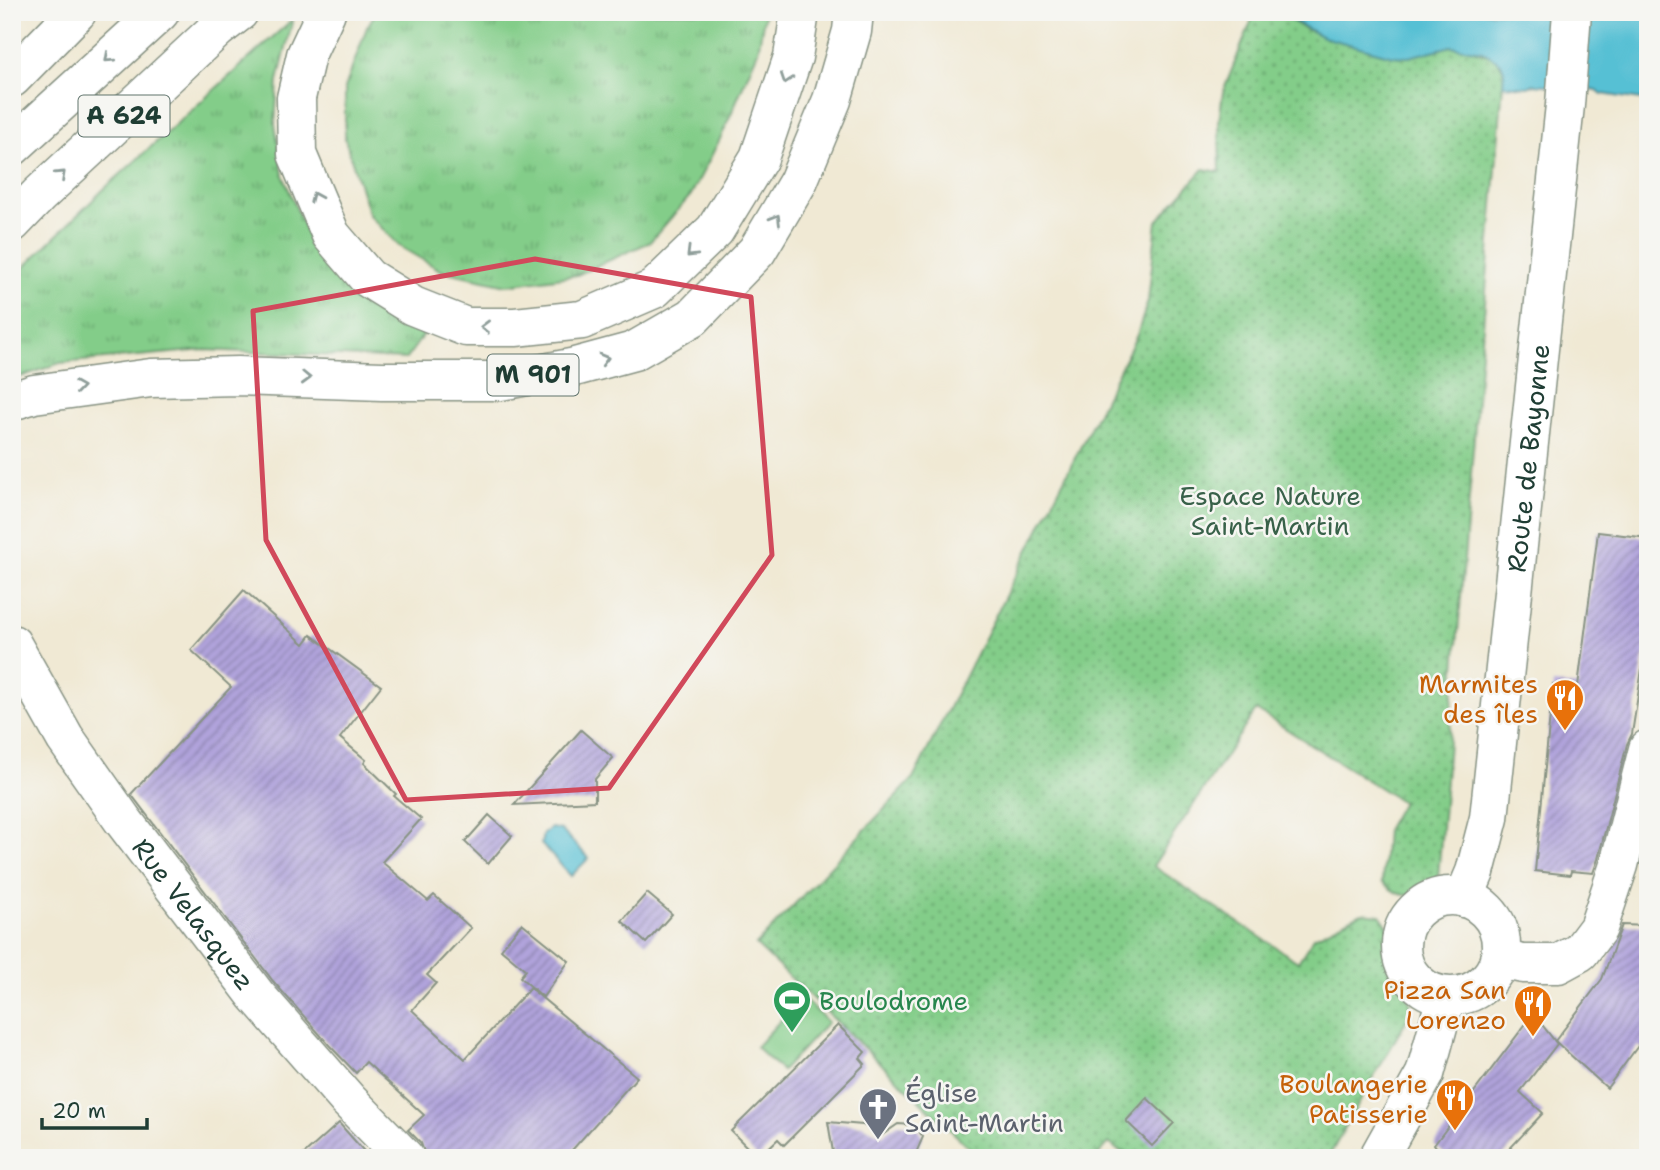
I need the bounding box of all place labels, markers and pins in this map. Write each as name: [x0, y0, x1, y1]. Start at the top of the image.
place label: Marmites des îles: [1419, 666, 1538, 731]
restaurant icon: Marmites des îles: [1544, 677, 1586, 732]
place label: Pizza San Lorenzo: [1383, 972, 1506, 1037]
sports icon: Boulodrome: [771, 979, 813, 1034]
place label: Boulodrome: [819, 983, 968, 1018]
restaurant icon: Pizza San Lorenzo: [1512, 983, 1554, 1038]
place label: Boulangerie Patisserie: [1279, 1066, 1428, 1131]
place label: Église Saint-Martin: [905, 1075, 1064, 1140]
restaurant icon: Boulangerie Patisserie: [1434, 1077, 1476, 1132]
church icon: Église Saint-Martin: [857, 1086, 899, 1141]

